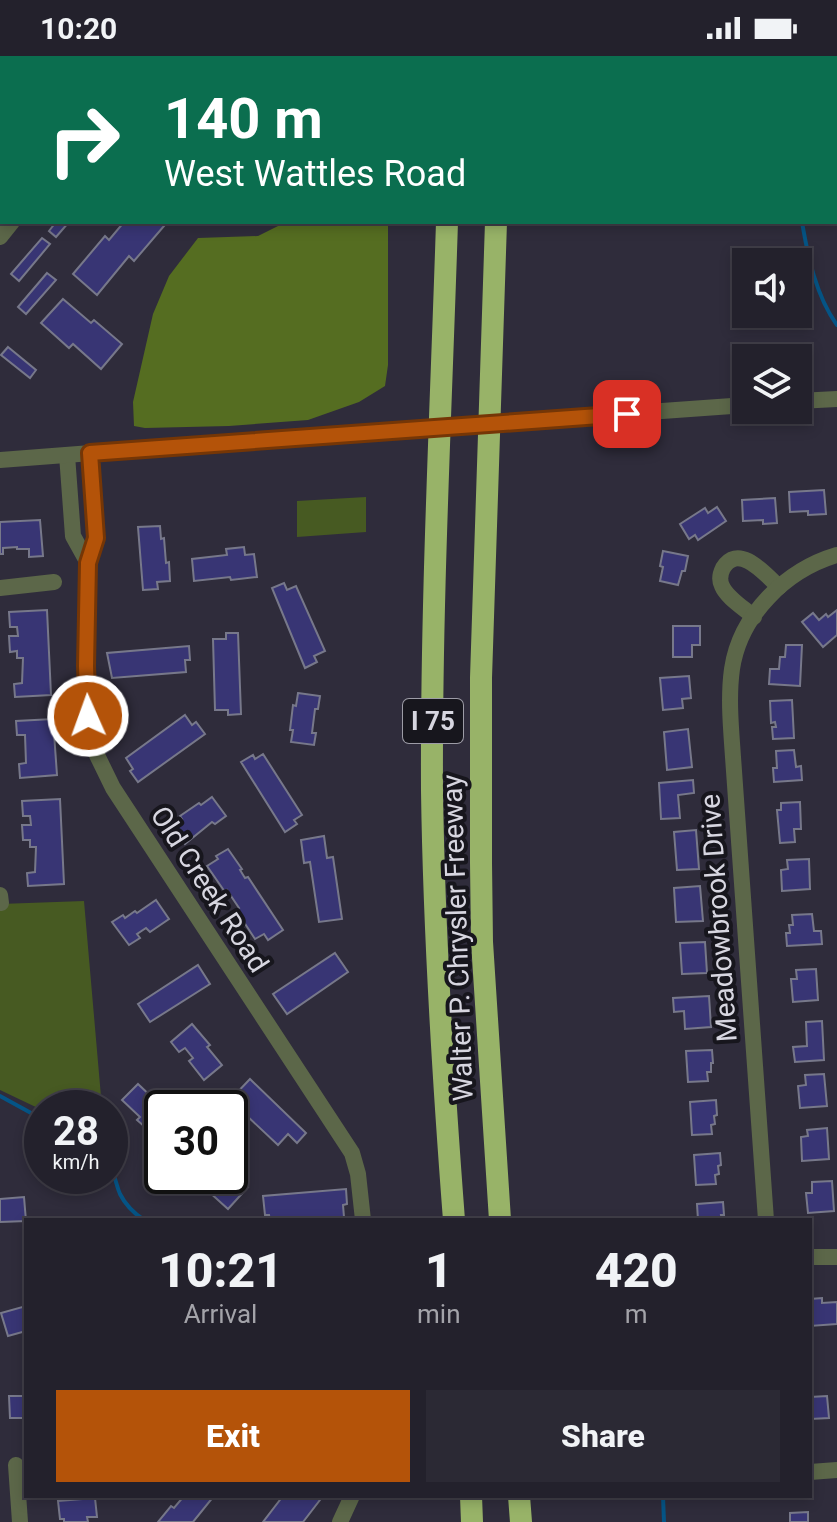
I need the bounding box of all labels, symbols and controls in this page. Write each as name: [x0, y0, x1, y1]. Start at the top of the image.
text: 10:20: [40, 11, 117, 46]
text: 140 m: [164, 86, 323, 152]
icon: right: [32, 88, 136, 192]
text: West Wattles Road: [164, 153, 466, 195]
map controls: [732, 248, 812, 424]
button: sound: [732, 248, 812, 328]
button: layers: [732, 344, 812, 424]
pin: [593, 380, 661, 448]
icon: arrive: [605, 392, 649, 436]
position arrow: [46, 674, 130, 758]
road number: I 75: [403, 699, 463, 743]
street label: Walter P. Chrysler Freeway: [435, 774, 480, 1102]
street label: Meadowbrook Drive: [693, 793, 744, 1043]
street label: Old Creek Road: [144, 800, 276, 978]
speed limit sign: 30: [144, 1090, 248, 1194]
text: 28: [53, 1108, 99, 1155]
text: km/h: [53, 1150, 99, 1174]
text: 10:21: [158, 1242, 283, 1299]
text: 1: [425, 1242, 453, 1299]
text: 420: [595, 1242, 678, 1299]
text: Arrival: [184, 1299, 257, 1329]
text: min: [417, 1299, 461, 1329]
text: m: [625, 1299, 648, 1329]
button: Exit: [56, 1390, 410, 1482]
button: Share: [426, 1390, 780, 1482]

